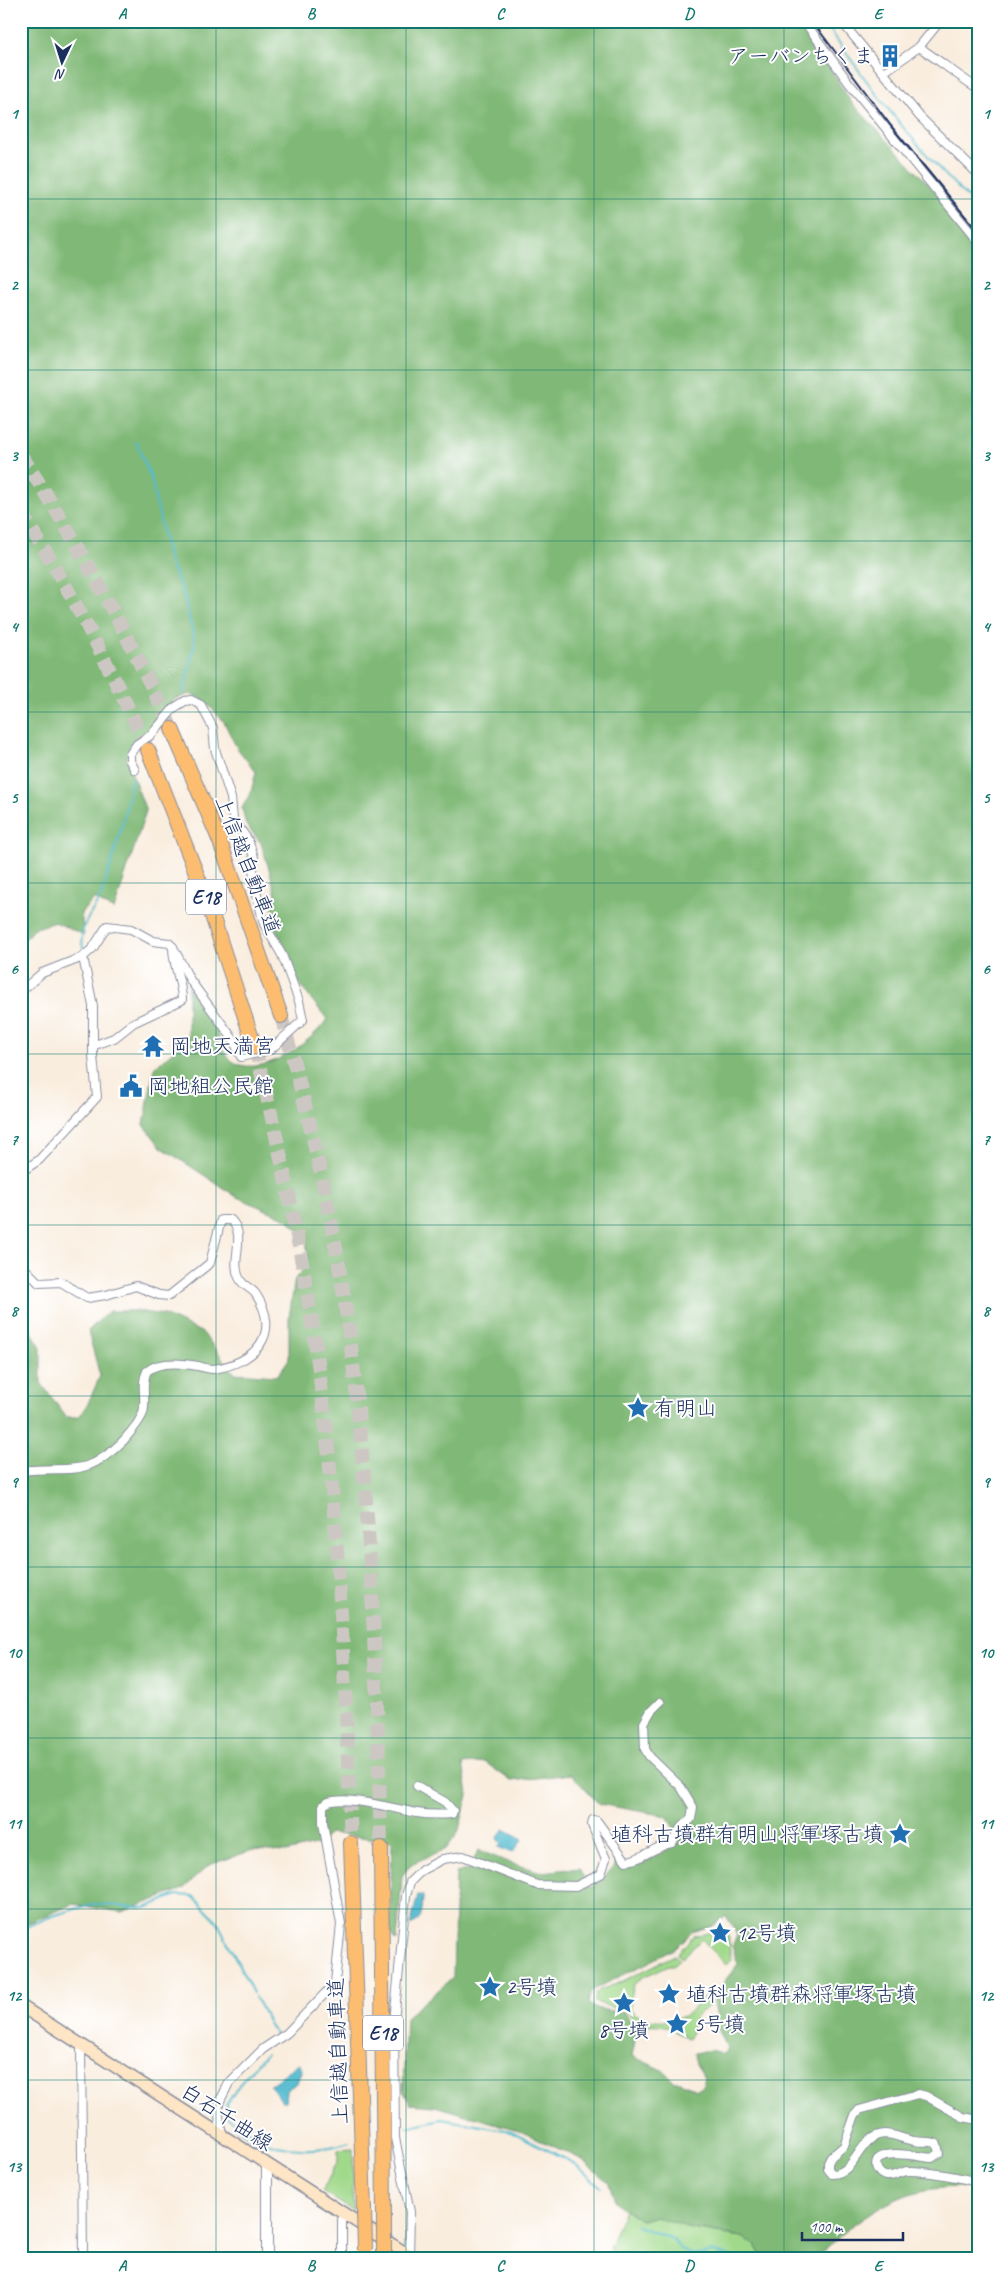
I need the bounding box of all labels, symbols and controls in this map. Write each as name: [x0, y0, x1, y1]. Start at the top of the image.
text: A: [118, 4, 128, 24]
text: B: [307, 4, 317, 24]
text: C: [496, 4, 506, 24]
text: D: [684, 4, 695, 24]
text: E: [874, 4, 885, 24]
north arrow: [38, 38, 88, 88]
place label: アーバンちくま: [728, 43, 874, 69]
building icon: アーバンちくま: [877, 43, 903, 69]
text: N: [54, 66, 66, 83]
text: 1: [10, 104, 19, 124]
text: 1: [982, 104, 991, 124]
text: 2: [10, 275, 19, 295]
text: 2: [982, 275, 991, 295]
text: 3: [10, 446, 19, 466]
text: 3: [982, 446, 991, 466]
text: 4: [10, 617, 19, 637]
text: 4: [982, 617, 991, 637]
text: 5: [11, 788, 20, 808]
text: 5: [983, 788, 992, 808]
street label: 上信越自動車道: [210, 792, 286, 938]
road number: E18: [186, 880, 226, 914]
text: 6: [10, 959, 19, 979]
text: 6: [982, 959, 991, 979]
temple icon: 岡地天満宮: [140, 1033, 166, 1059]
place label: 岡地天満宮: [170, 1033, 275, 1059]
public building icon: 岡地組公民館: [118, 1073, 144, 1099]
place label: 岡地組公民館: [148, 1073, 274, 1099]
text: 7: [10, 1130, 19, 1150]
text: 7: [982, 1130, 991, 1150]
text: 8: [10, 1301, 19, 1321]
text: 8: [982, 1301, 991, 1321]
place icon: 有明山: [625, 1395, 651, 1421]
place label: 有明山: [654, 1395, 717, 1421]
text: 9: [10, 1472, 19, 1492]
text: 9: [982, 1472, 991, 1492]
text: 10: [7, 1643, 23, 1663]
text: 10: [979, 1643, 995, 1663]
text: 11: [7, 1814, 23, 1834]
text: 11: [979, 1814, 995, 1834]
place label: 埴科古墳群有明山将軍塚古墳: [611, 1821, 884, 1847]
place icon: 埴科古墳群有明山将軍塚古墳: [887, 1821, 913, 1847]
place icon: 12号墳: [707, 1920, 733, 1946]
place label: 12号墳: [736, 1920, 797, 1946]
place icon: 2号墳: [477, 1974, 503, 2000]
place label: 2号墳: [506, 1974, 557, 2000]
street label: 上信越自動車道: [322, 1977, 354, 2125]
place icon: 埴科古墳群森将軍塚古墳: [656, 1981, 682, 2007]
place label: 埴科古墳群森将軍塚古墳: [686, 1981, 917, 2007]
text: 12: [7, 1986, 23, 2006]
text: 12: [979, 1986, 995, 2006]
place icon: 8号墳: [611, 1990, 637, 2016]
place icon: 5号墳: [664, 2011, 690, 2037]
place label: 5号墳: [694, 2011, 745, 2037]
road number: E18: [363, 2016, 403, 2050]
place label: 8号墳: [598, 2017, 650, 2043]
street label: 白石千曲線: [176, 2078, 278, 2156]
text: 13: [7, 2157, 23, 2177]
text: 13: [979, 2157, 995, 2177]
scale bar: [802, 2209, 904, 2241]
text: 100 m: [810, 2218, 844, 2237]
text: A: [118, 2256, 128, 2276]
text: B: [307, 2256, 317, 2276]
text: C: [496, 2256, 506, 2276]
text: D: [684, 2256, 695, 2276]
text: E: [874, 2256, 885, 2276]

